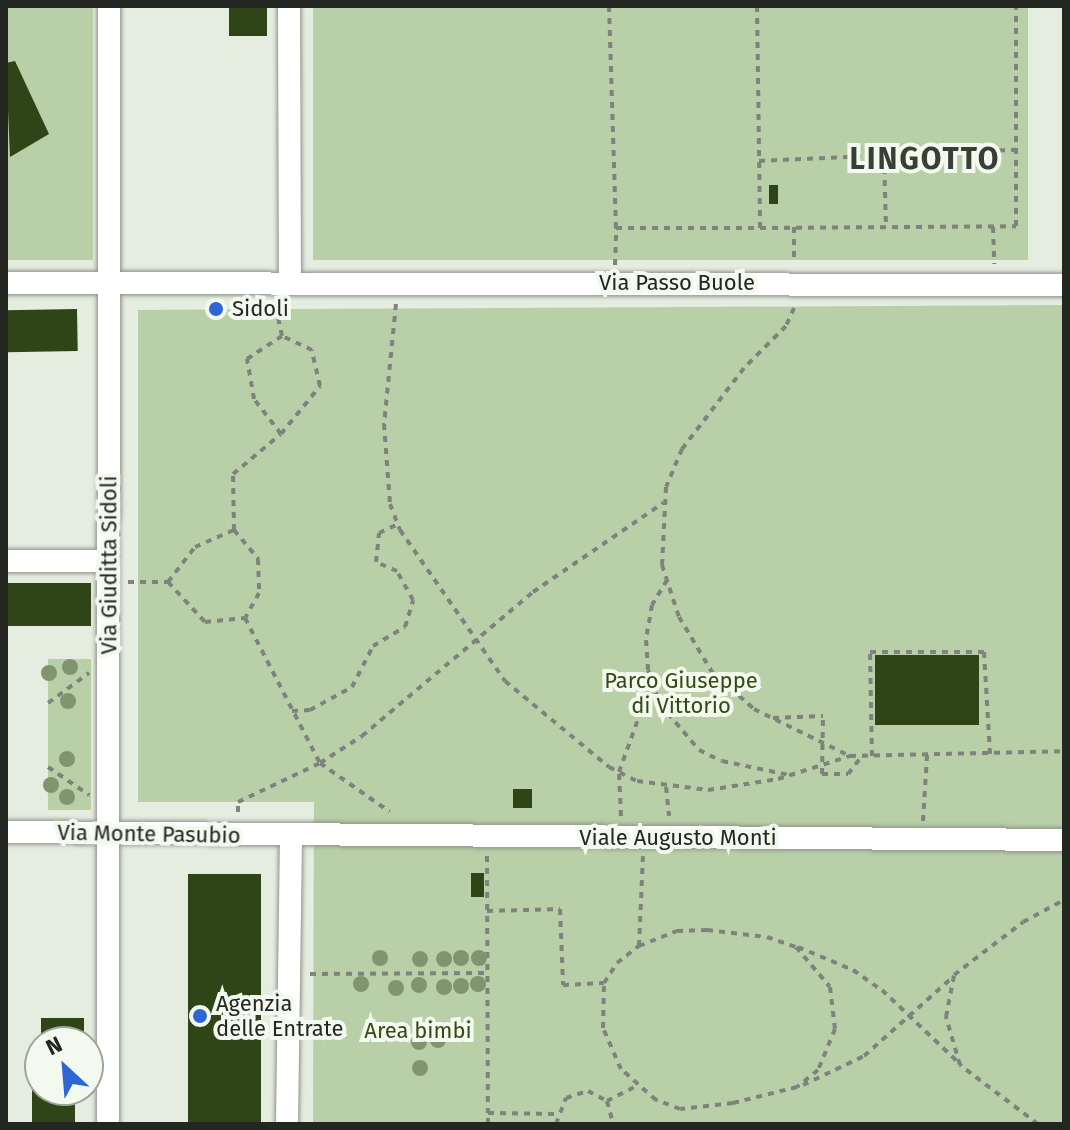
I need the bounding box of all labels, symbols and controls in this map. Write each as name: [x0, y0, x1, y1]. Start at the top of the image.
district label: LINGOTTO: [849, 141, 1001, 177]
street label: Via Passo Buole: [599, 270, 755, 296]
place label: Sidoli: [232, 296, 289, 322]
marker: Sidoli: [207, 300, 225, 318]
street label: Via Giuditta Sidoli: [96, 476, 122, 654]
park label: Parco Giuseppe di Vittorio: [604, 667, 758, 718]
street label: Via Monte Pasubio: [57, 819, 241, 849]
street label: Viale Augusto Monti: [579, 825, 777, 851]
place label: Agenzia delle Entrate: [216, 990, 343, 1042]
marker: Agenzia delle Entrate: [191, 1007, 209, 1025]
park label: Area bimbi: [364, 1018, 472, 1044]
north arrow: [24, 1026, 104, 1106]
text: N: [42, 1030, 67, 1061]

